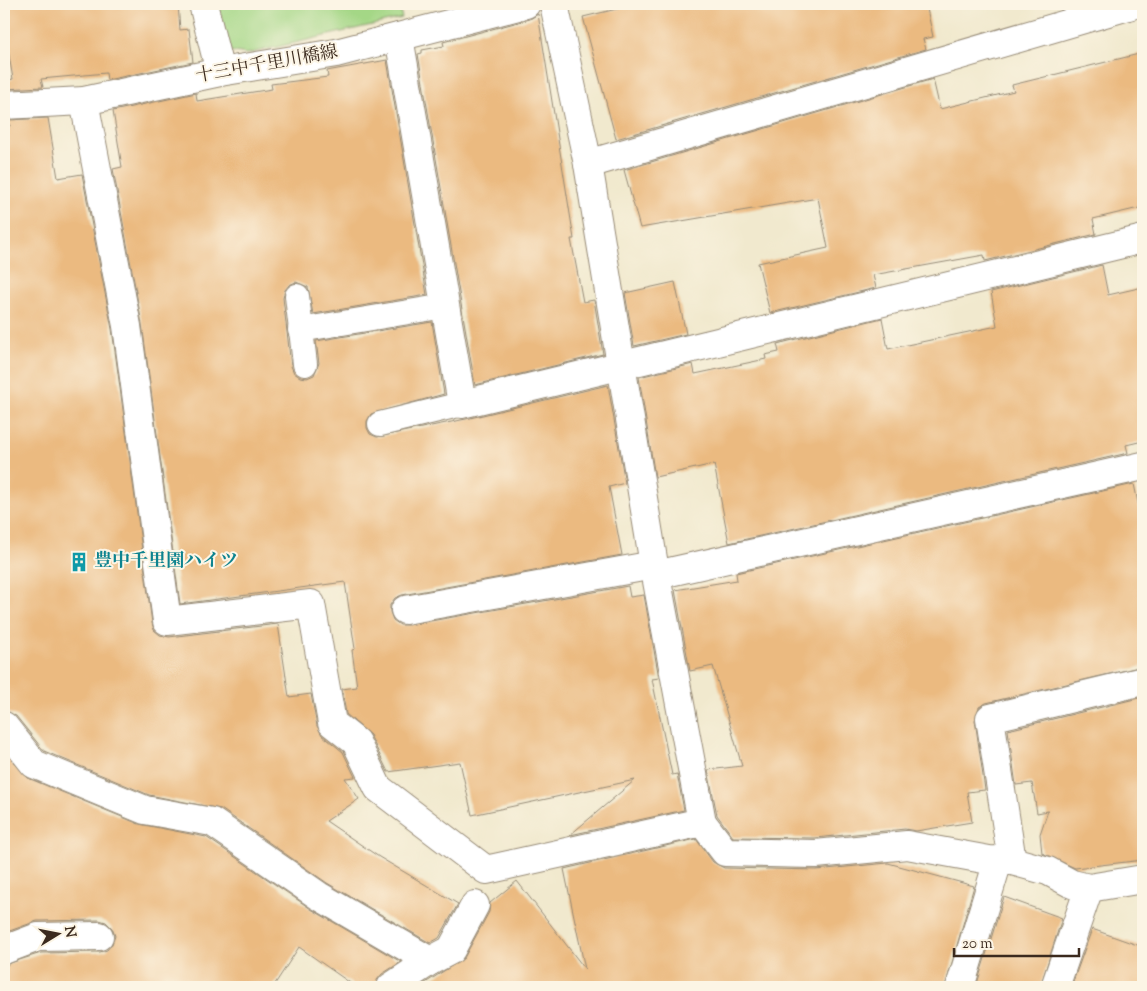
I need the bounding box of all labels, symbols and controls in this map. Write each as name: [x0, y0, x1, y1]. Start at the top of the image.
street label: 十三中千里川橋線: [194, 40, 340, 90]
place label: 豊中千里園ハイツ: [94, 549, 238, 575]
building icon: 豊中千里園ハイツ: [68, 551, 90, 573]
north arrow: [32, 908, 82, 958]
text: N: [58, 925, 80, 939]
scale bar: [954, 926, 1080, 958]
text: 20 m: [962, 934, 993, 955]

